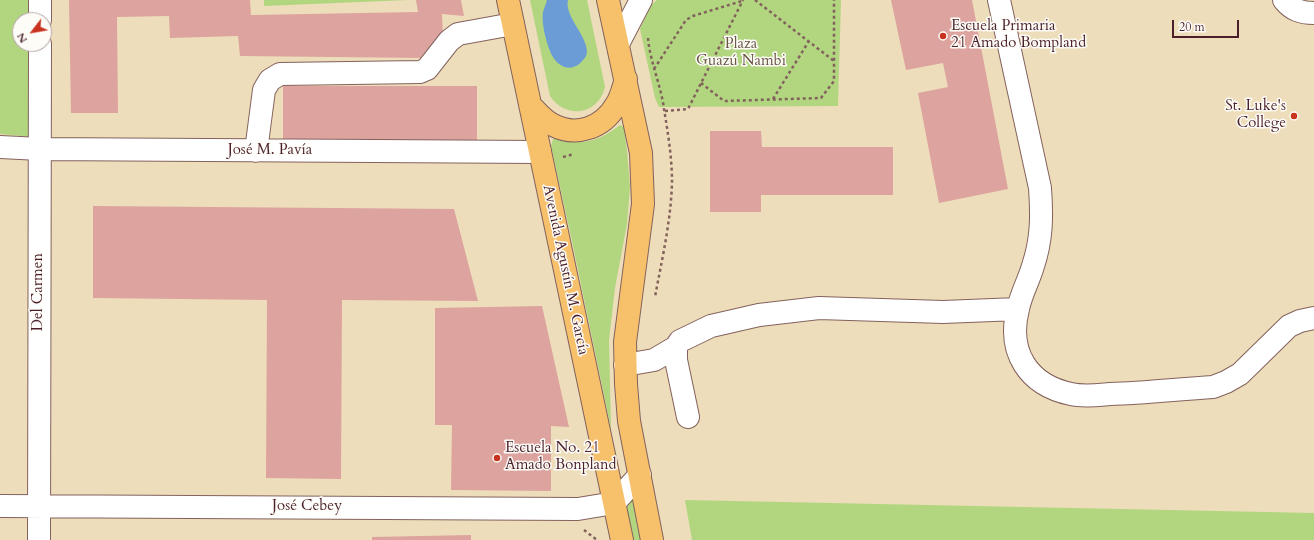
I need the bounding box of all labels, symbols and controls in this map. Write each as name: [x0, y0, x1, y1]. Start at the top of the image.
north arrow: [12, 12, 52, 52]
scale bar: [1174, 12, 1241, 38]
place label: Escuela Primaria 21 Amado Bompland: [951, 18, 1086, 53]
text: 20 m: [1179, 19, 1205, 35]
text: N: [13, 30, 31, 46]
marker: Escuela Primaria 21 Amado Bompland: [938, 31, 948, 41]
park label: Plaza Guazú Nambi: [696, 36, 786, 71]
place label: St. Luke's College: [1225, 98, 1286, 133]
marker: St. Luke's College: [1289, 111, 1299, 121]
street label: José M. Pavía: [228, 142, 312, 160]
street label: Avenida Agustín M. García: [538, 183, 592, 357]
street label: Del Carmen: [30, 253, 48, 331]
place label: Escuela No. 21 Amado Bonpland: [505, 440, 617, 475]
marker: Escuela No. 21 Amado Bonpland: [492, 453, 502, 463]
street label: José Cebey: [272, 498, 342, 516]

